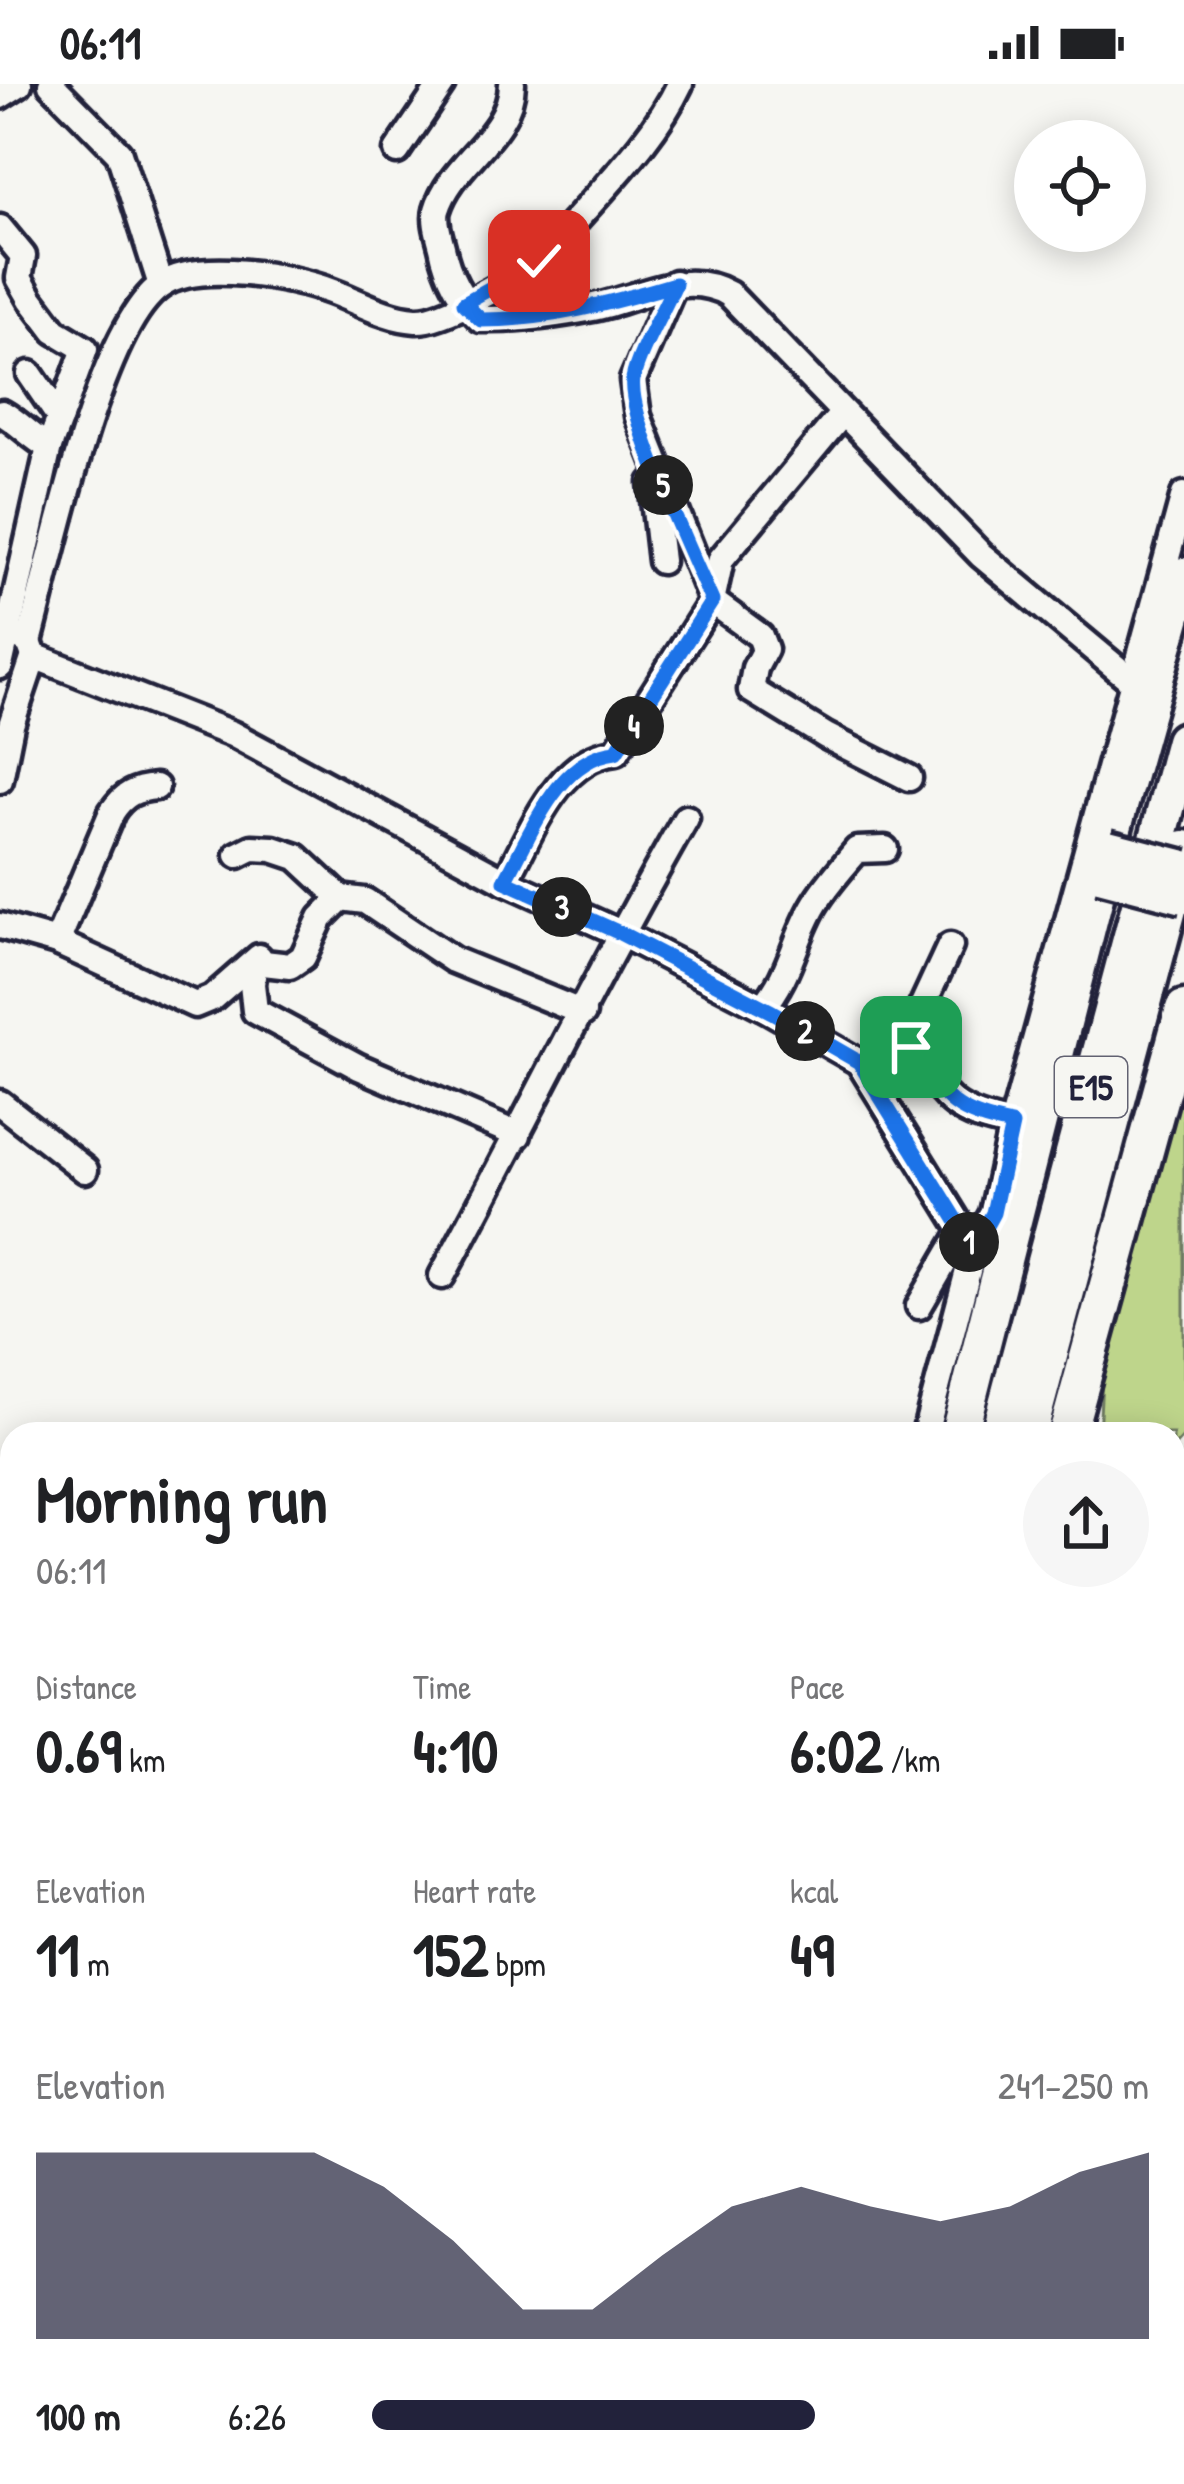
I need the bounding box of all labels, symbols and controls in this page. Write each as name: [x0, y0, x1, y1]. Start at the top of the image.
text: 06:11: [60, 12, 141, 73]
map controls: [1014, 120, 1146, 252]
button: locate: [1014, 120, 1146, 252]
pin: [488, 210, 590, 312]
icon: check: [506, 228, 572, 294]
pin: 5: [633, 455, 693, 515]
text: 5: [656, 463, 670, 507]
pin: 4: [604, 696, 664, 756]
text: 4: [628, 704, 640, 748]
pin: 3: [532, 877, 592, 937]
text: 3: [555, 885, 569, 929]
pin: [860, 996, 962, 1098]
pin: 2: [775, 1001, 835, 1061]
text: 2: [797, 1009, 813, 1053]
icon: arrive: [878, 1014, 944, 1080]
road number: E15: [1055, 1057, 1127, 1117]
pin: 1: [939, 1212, 999, 1272]
text: 1: [963, 1220, 975, 1264]
text: Morning run: [36, 1453, 328, 1543]
button: share: [1023, 1461, 1149, 1587]
text: 06:11: [36, 1543, 106, 1596]
text: Distance: [36, 1665, 137, 1709]
text: Time: [413, 1665, 471, 1709]
text: Pace: [790, 1665, 845, 1709]
text: 0.69: [36, 1709, 122, 1791]
text: 4:10: [413, 1709, 498, 1791]
text: 6:02: [790, 1709, 883, 1791]
text: km: [122, 1738, 165, 1782]
text: /km: [883, 1738, 941, 1782]
text: Elevation: [36, 1869, 146, 1913]
text: Heart rate: [413, 1869, 536, 1913]
text: kcal: [790, 1869, 838, 1913]
text: 11: [36, 1913, 80, 1995]
text: 152: [413, 1913, 488, 1995]
text: 49: [790, 1913, 835, 1995]
text: m: [80, 1942, 110, 1986]
text: bpm: [488, 1942, 546, 1986]
text: Elevation: [36, 2058, 166, 2111]
text: 241–250 m: [998, 2058, 1149, 2111]
text: 100 m: [36, 2389, 121, 2442]
text: 6:26: [228, 2389, 286, 2442]

